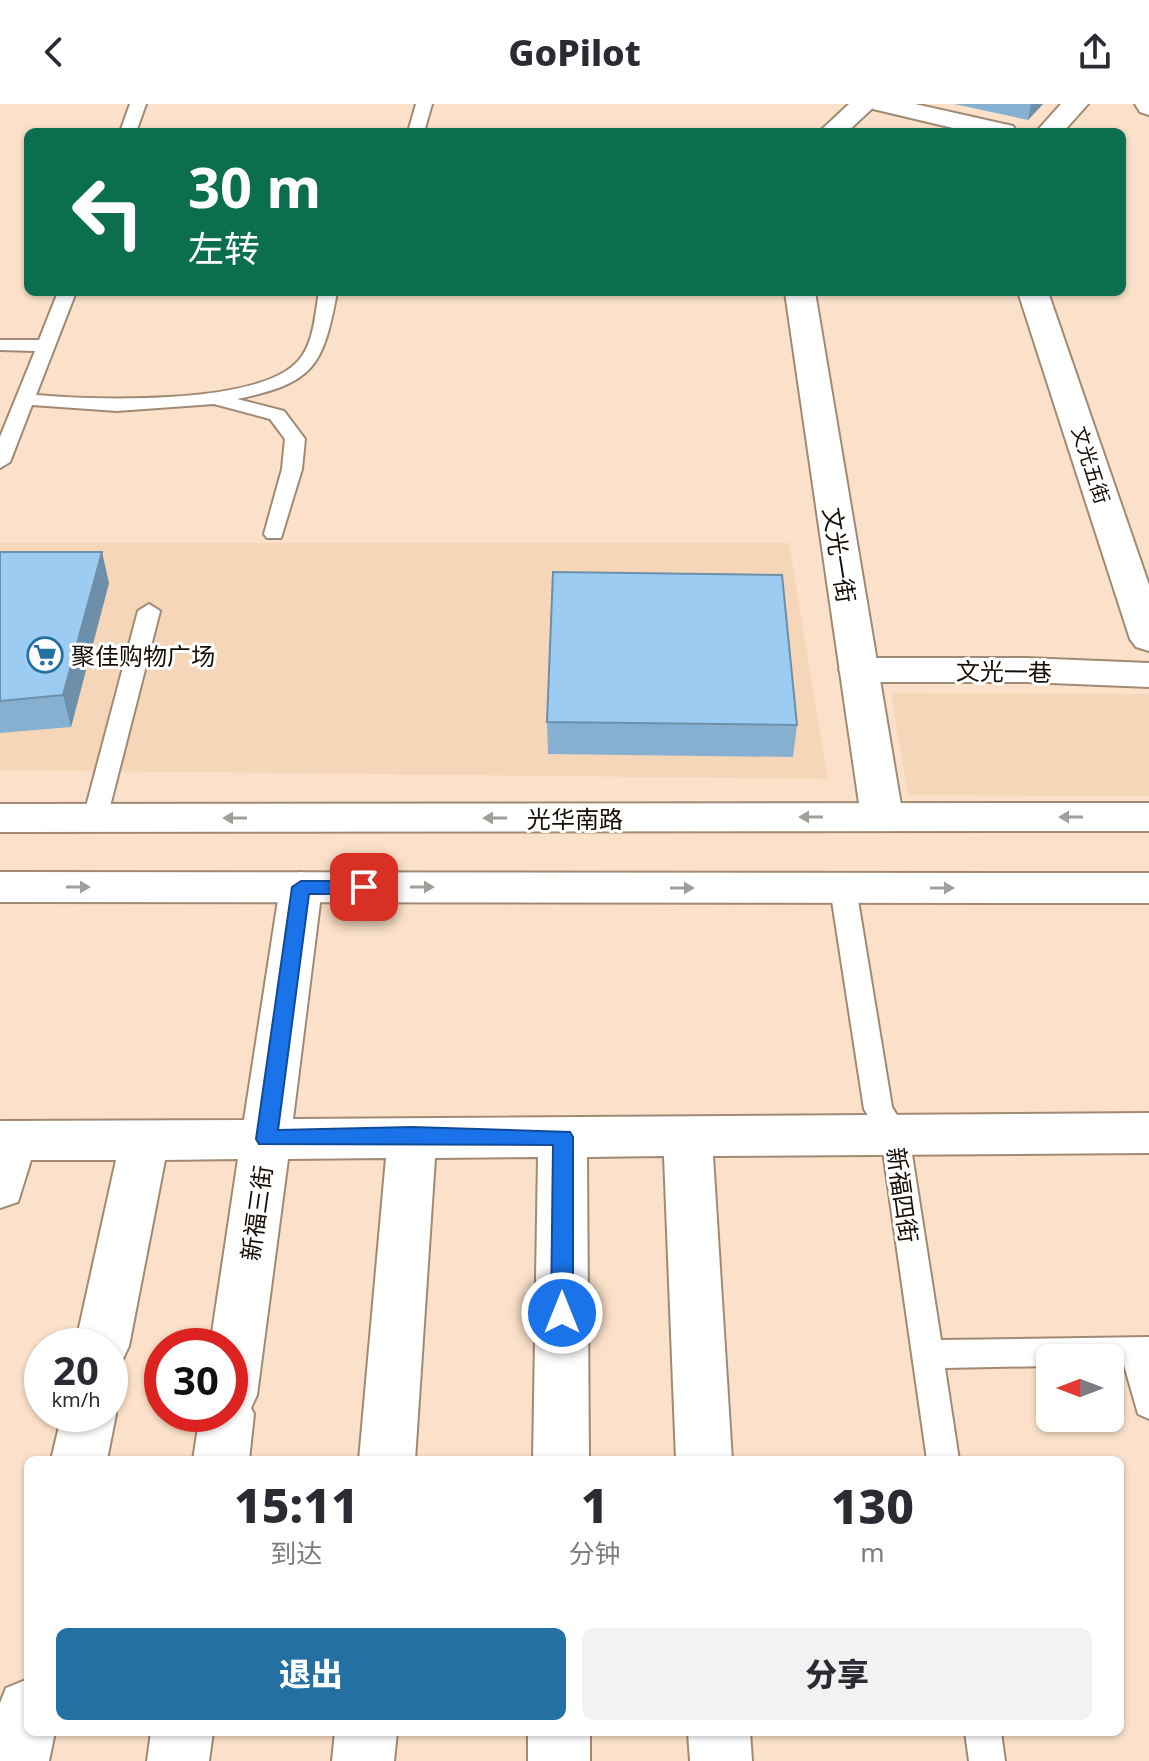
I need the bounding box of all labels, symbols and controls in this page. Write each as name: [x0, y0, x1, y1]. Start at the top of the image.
text: GoPilot: [508, 28, 641, 77]
icon: back: [32, 30, 76, 74]
icon: share: [1073, 30, 1117, 74]
text: 30 m: [188, 148, 321, 224]
icon: left: [56, 160, 160, 264]
text: 左转: [188, 224, 260, 273]
street label: 文光五街: [1066, 423, 1116, 507]
street label: 文光一街: [816, 505, 864, 605]
supermarket icon: 聚佳购物广场: [26, 636, 64, 674]
place label: 聚佳购物广场: [71, 639, 215, 672]
street label: 文光一巷: [956, 654, 1052, 688]
street label: 光华南路: [527, 802, 623, 835]
one-way arrow: [798, 811, 823, 823]
one-way arrow: [1058, 811, 1083, 823]
one-way arrow: [222, 812, 247, 824]
one-way arrow: [482, 812, 507, 824]
pin: [330, 853, 398, 921]
icon: arrive: [342, 865, 386, 909]
one-way arrow: [66, 881, 91, 893]
one-way arrow: [410, 881, 435, 893]
one-way arrow: [670, 882, 695, 894]
one-way arrow: [930, 882, 955, 894]
street label: 新福四街: [880, 1145, 926, 1245]
street label: 新福三街: [233, 1163, 279, 1263]
position arrow: [520, 1271, 604, 1355]
speed limit sign: 30: [144, 1328, 248, 1432]
text: 20: [53, 1342, 99, 1397]
north arrow: [1036, 1344, 1124, 1432]
map controls: [1036, 1344, 1124, 1432]
text: km/h: [51, 1386, 101, 1413]
text: 15:11: [234, 1472, 359, 1537]
text: 1: [581, 1472, 609, 1537]
text: 130: [831, 1473, 914, 1538]
text: m: [860, 1534, 884, 1570]
text: 到达: [270, 1535, 322, 1571]
text: 分钟: [569, 1535, 621, 1571]
button: 退出: [56, 1628, 566, 1720]
button: 分享: [582, 1628, 1092, 1720]

